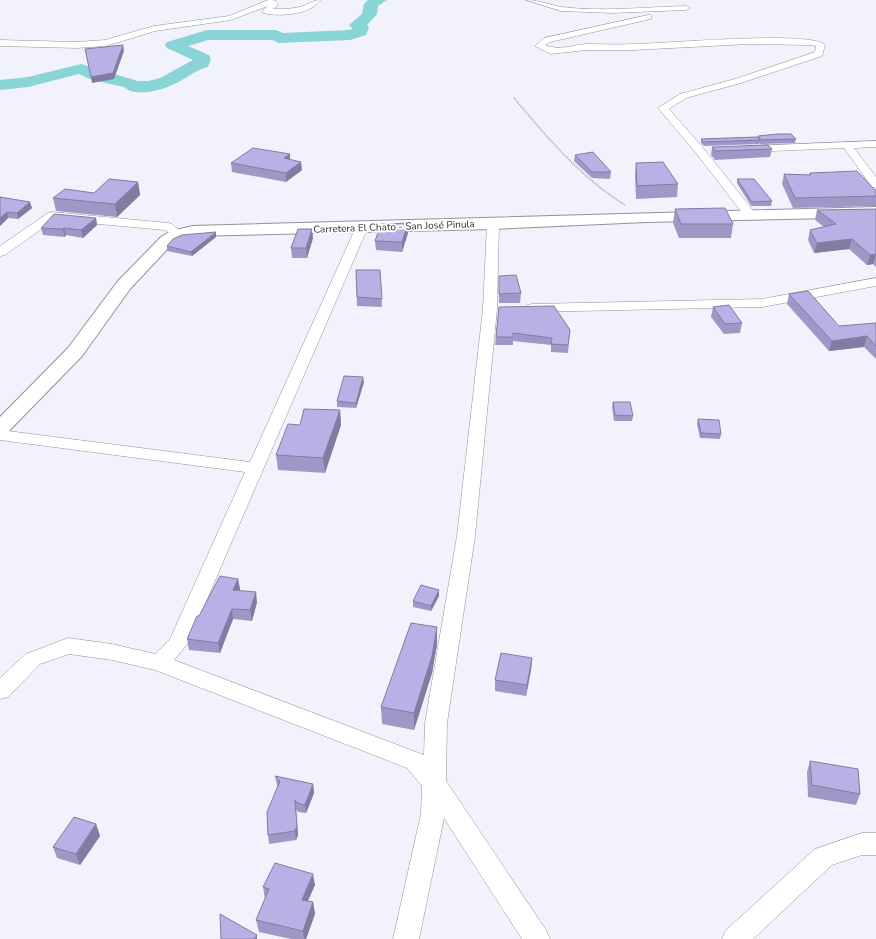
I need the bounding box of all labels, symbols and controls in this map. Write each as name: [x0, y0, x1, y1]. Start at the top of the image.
street label: Carretera El Chato - San José Pinula: [313, 217, 475, 237]

